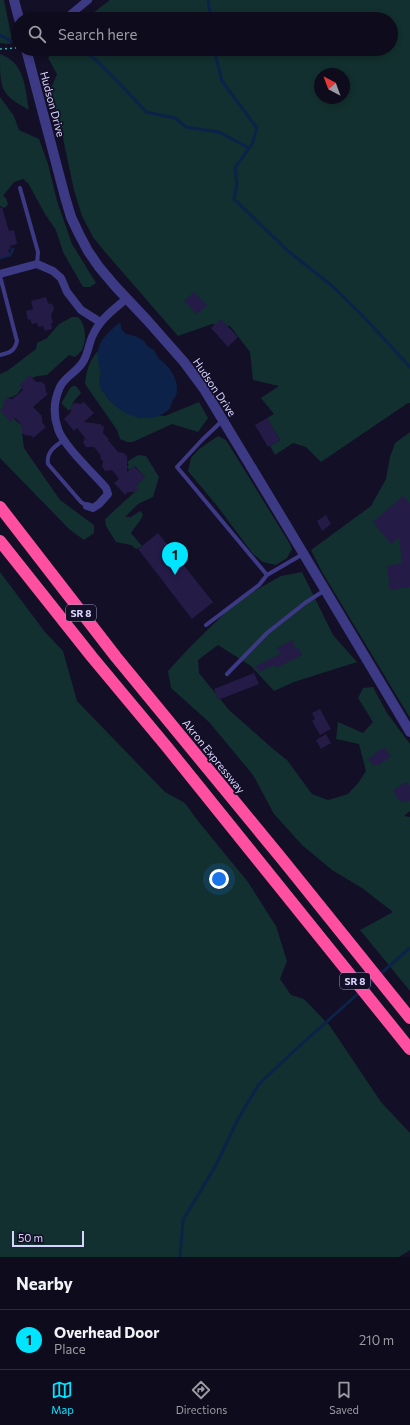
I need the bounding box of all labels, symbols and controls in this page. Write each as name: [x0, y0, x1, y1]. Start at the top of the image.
search box: [12, 12, 398, 56]
icon: search: [26, 23, 48, 45]
text: Search here: [58, 25, 137, 43]
north arrow: [314, 68, 350, 104]
street label: Hudson Drive: [38, 70, 68, 138]
street label: Hudson Drive: [191, 355, 239, 419]
pin: 1: [162, 542, 188, 575]
road number: SR 8: [66, 605, 96, 621]
street label: Akron Expressway: [180, 716, 248, 796]
your location: [209, 869, 229, 889]
road number: SR 8: [340, 973, 370, 989]
scale bar: [12, 1229, 84, 1248]
text: 50 m: [18, 1231, 43, 1244]
text: Nearby: [16, 1273, 73, 1294]
text: Overhead Door: [54, 1323, 159, 1341]
text: 1: [26, 1332, 32, 1348]
text: 210 m: [359, 1332, 394, 1348]
text: Place: [54, 1341, 86, 1357]
tab: Map: [51, 1379, 74, 1416]
tab: Directions: [176, 1379, 227, 1416]
tab: Saved: [329, 1379, 359, 1416]

